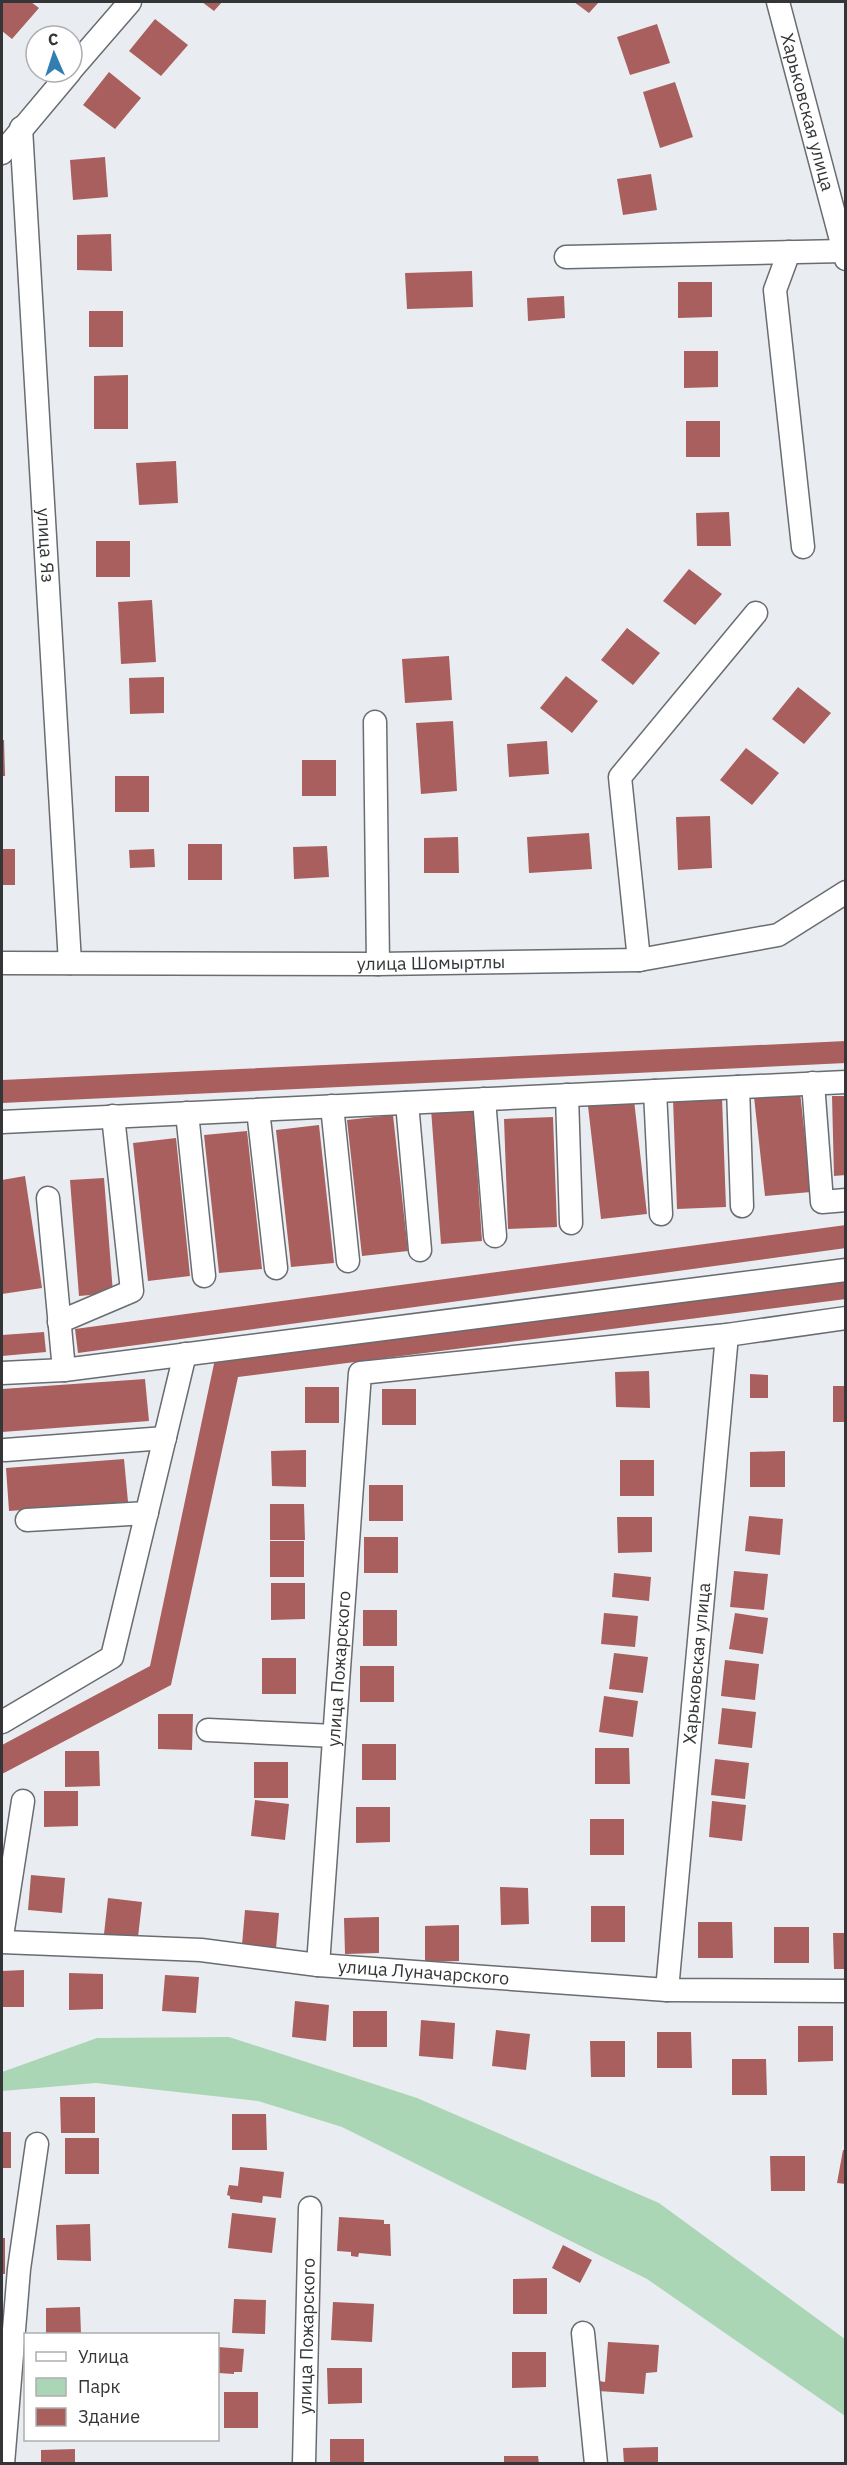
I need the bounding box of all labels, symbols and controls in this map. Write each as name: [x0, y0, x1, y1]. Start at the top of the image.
north arrow: [24, 24, 84, 84]
text: С: [47, 29, 59, 49]
street label: Харьковская улица: [776, 31, 840, 194]
street label: улица Яз: [32, 507, 60, 583]
street label: улица Шомыртлы: [357, 950, 505, 975]
street label: Харьковская улица: [678, 1581, 715, 1745]
street label: улица Пожарского: [322, 1590, 356, 1748]
street label: улица Луначарского: [337, 1954, 510, 1990]
street label: улица Пожарского: [293, 2257, 320, 2415]
legend: [24, 2333, 219, 2441]
text: Улица: [78, 2345, 129, 2368]
text: Парк: [78, 2375, 121, 2398]
text: Здание: [78, 2405, 140, 2428]

